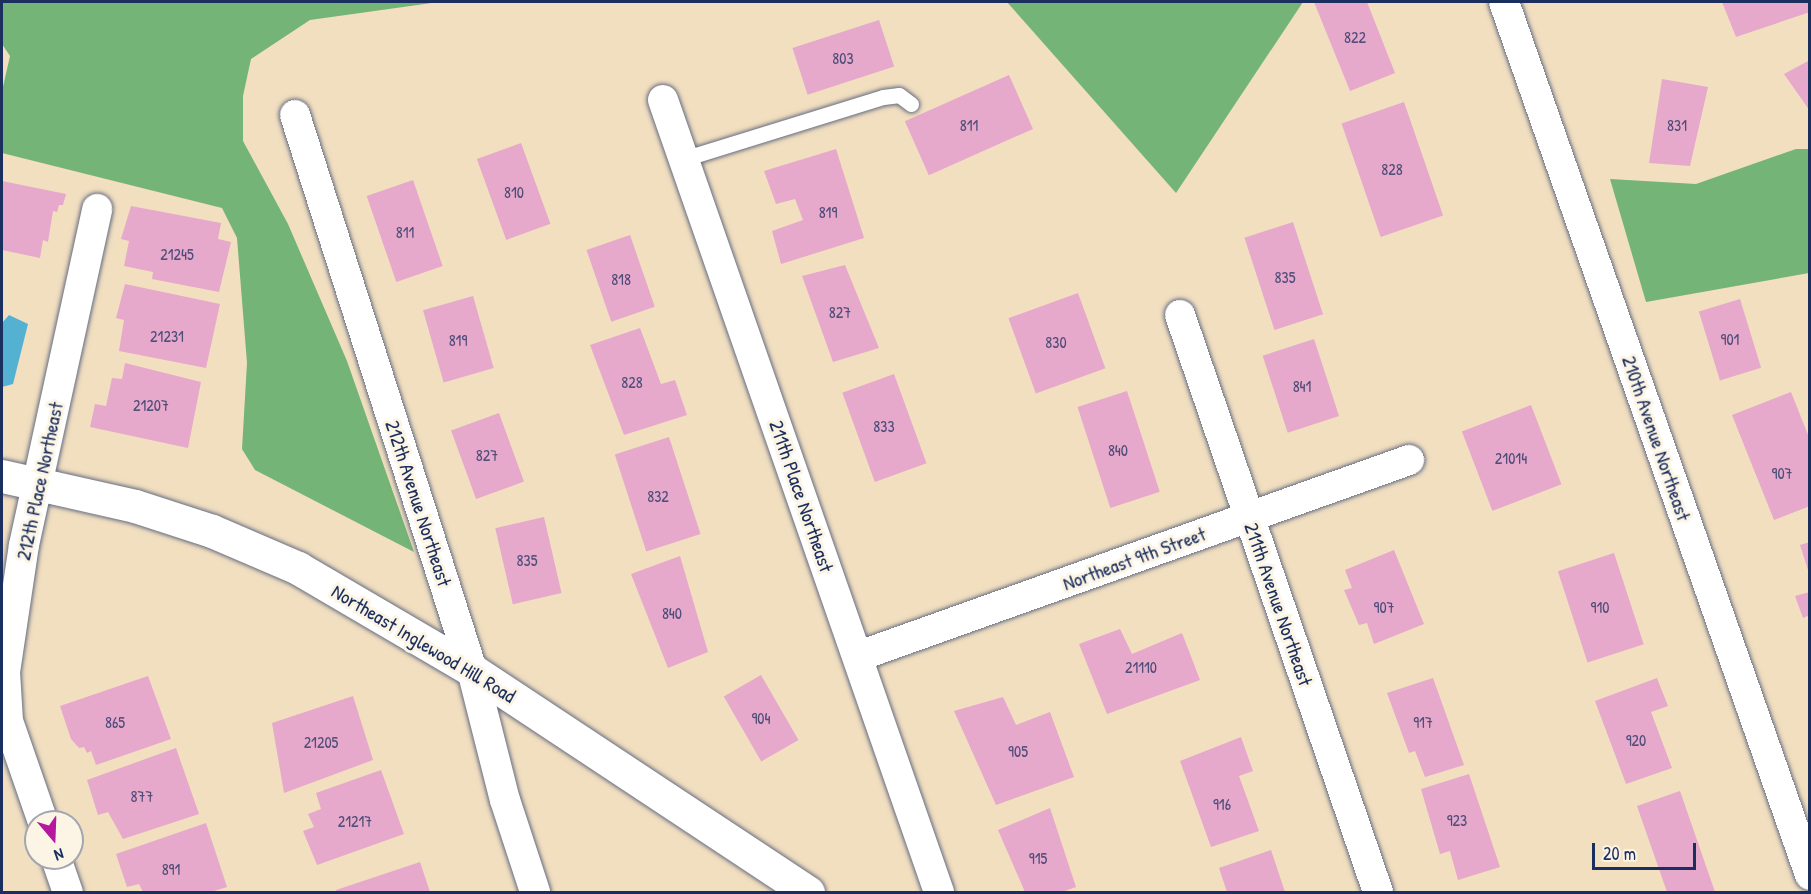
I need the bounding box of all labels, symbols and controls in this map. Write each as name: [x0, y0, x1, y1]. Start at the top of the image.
house number: 822: [1344, 27, 1366, 47]
house number: 803: [832, 48, 854, 68]
house number: 811: [960, 115, 978, 135]
house number: 831: [1667, 115, 1687, 135]
house number: 828: [1381, 159, 1403, 179]
house number: 810: [504, 182, 524, 202]
house number: 819: [819, 202, 837, 222]
house number: 811: [396, 222, 414, 242]
house number: 21245: [160, 244, 194, 264]
house number: 835: [1275, 267, 1295, 287]
house number: 818: [611, 269, 631, 289]
house number: 827: [829, 302, 851, 322]
house number: 21231: [150, 326, 184, 346]
house number: 901: [1721, 329, 1739, 349]
house number: 819: [449, 330, 467, 350]
house number: 830: [1045, 332, 1067, 352]
street label: 210th Avenue Northeast: [1618, 352, 1696, 524]
house number: 828: [621, 372, 643, 392]
house number: 841: [1293, 376, 1311, 396]
house number: 21207: [133, 395, 169, 415]
street label: 212th Place Northeast: [11, 400, 67, 562]
house number: 833: [873, 416, 895, 436]
street label: 212th Avenue Northeast: [381, 417, 457, 589]
street label: 211th Place Northeast: [765, 417, 839, 575]
house number: 840: [1108, 440, 1128, 460]
house number: 827: [476, 445, 498, 465]
house number: 21014: [1495, 448, 1527, 468]
house number: 907: [1772, 463, 1792, 483]
house number: 832: [647, 486, 669, 506]
street label: 211th Avenue Northeast: [1240, 519, 1318, 689]
street label: Northeast 9th Street: [1059, 521, 1209, 595]
house number: 835: [517, 550, 537, 570]
street label: Northeast Inglewood Hill Road: [328, 579, 520, 707]
house number: 907: [1374, 597, 1394, 617]
house number: 910: [1591, 597, 1609, 617]
house number: 840: [662, 603, 682, 623]
house number: 21110: [1125, 657, 1157, 677]
house number: 904: [751, 708, 771, 728]
house number: 865: [105, 712, 125, 732]
house number: 917: [1413, 712, 1433, 732]
house number: 920: [1626, 730, 1646, 750]
house number: 21205: [304, 732, 338, 752]
house number: 905: [1008, 741, 1028, 761]
house number: 877: [131, 786, 153, 806]
house number: 916: [1213, 794, 1231, 814]
north arrow: [24, 810, 84, 870]
house number: 923: [1447, 810, 1467, 830]
house number: 21217: [338, 811, 372, 831]
scale bar: [1595, 831, 1698, 869]
text: 20 m: [1603, 841, 1636, 866]
text: N: [52, 843, 67, 867]
house number: 915: [1029, 848, 1047, 868]
house number: 891: [162, 859, 180, 879]

